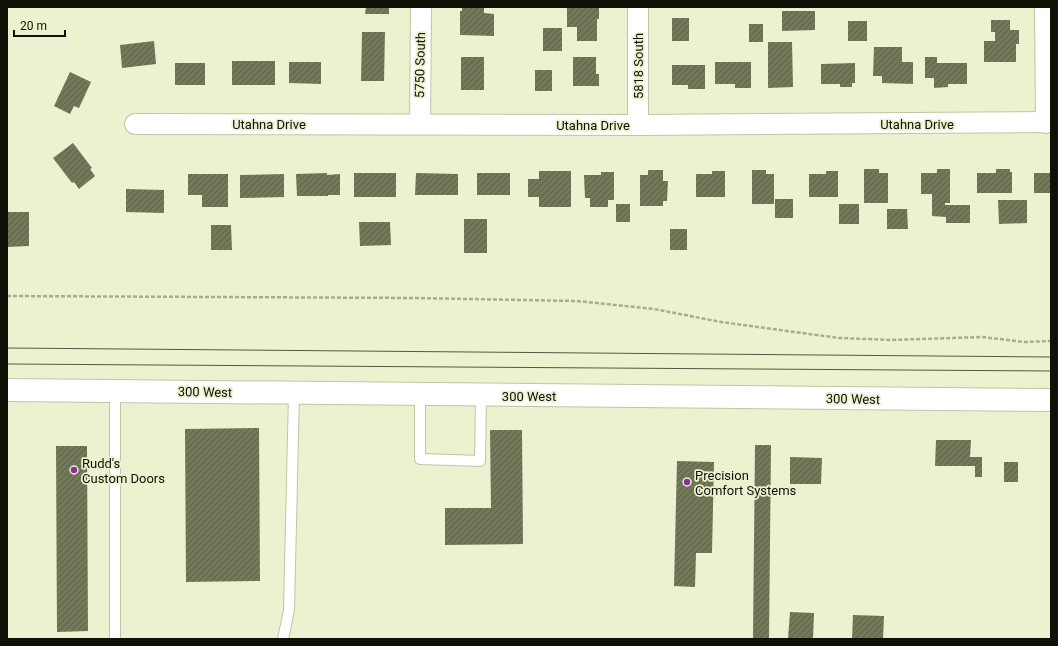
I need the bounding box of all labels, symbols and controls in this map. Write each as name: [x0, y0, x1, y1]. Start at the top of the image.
scale bar: [14, 12, 65, 38]
text: 20 m: [20, 19, 47, 33]
street label: 5750 South: [412, 32, 428, 98]
street label: 5818 South: [631, 33, 646, 99]
street label: Utahna Drive: [232, 117, 306, 132]
street label: Utahna Drive: [880, 117, 954, 132]
street label: Utahna Drive: [556, 118, 630, 133]
street label: 300 West: [178, 384, 232, 400]
street label: 300 West: [502, 389, 556, 404]
street label: 300 West: [826, 391, 880, 407]
place label: Rudd's Custom Doors: [82, 456, 165, 486]
marker: Rudd's Custom Doors: [69, 465, 79, 475]
place label: Precision Comfort Systems: [695, 468, 797, 498]
marker: Precision Comfort Systems: [682, 477, 692, 487]

